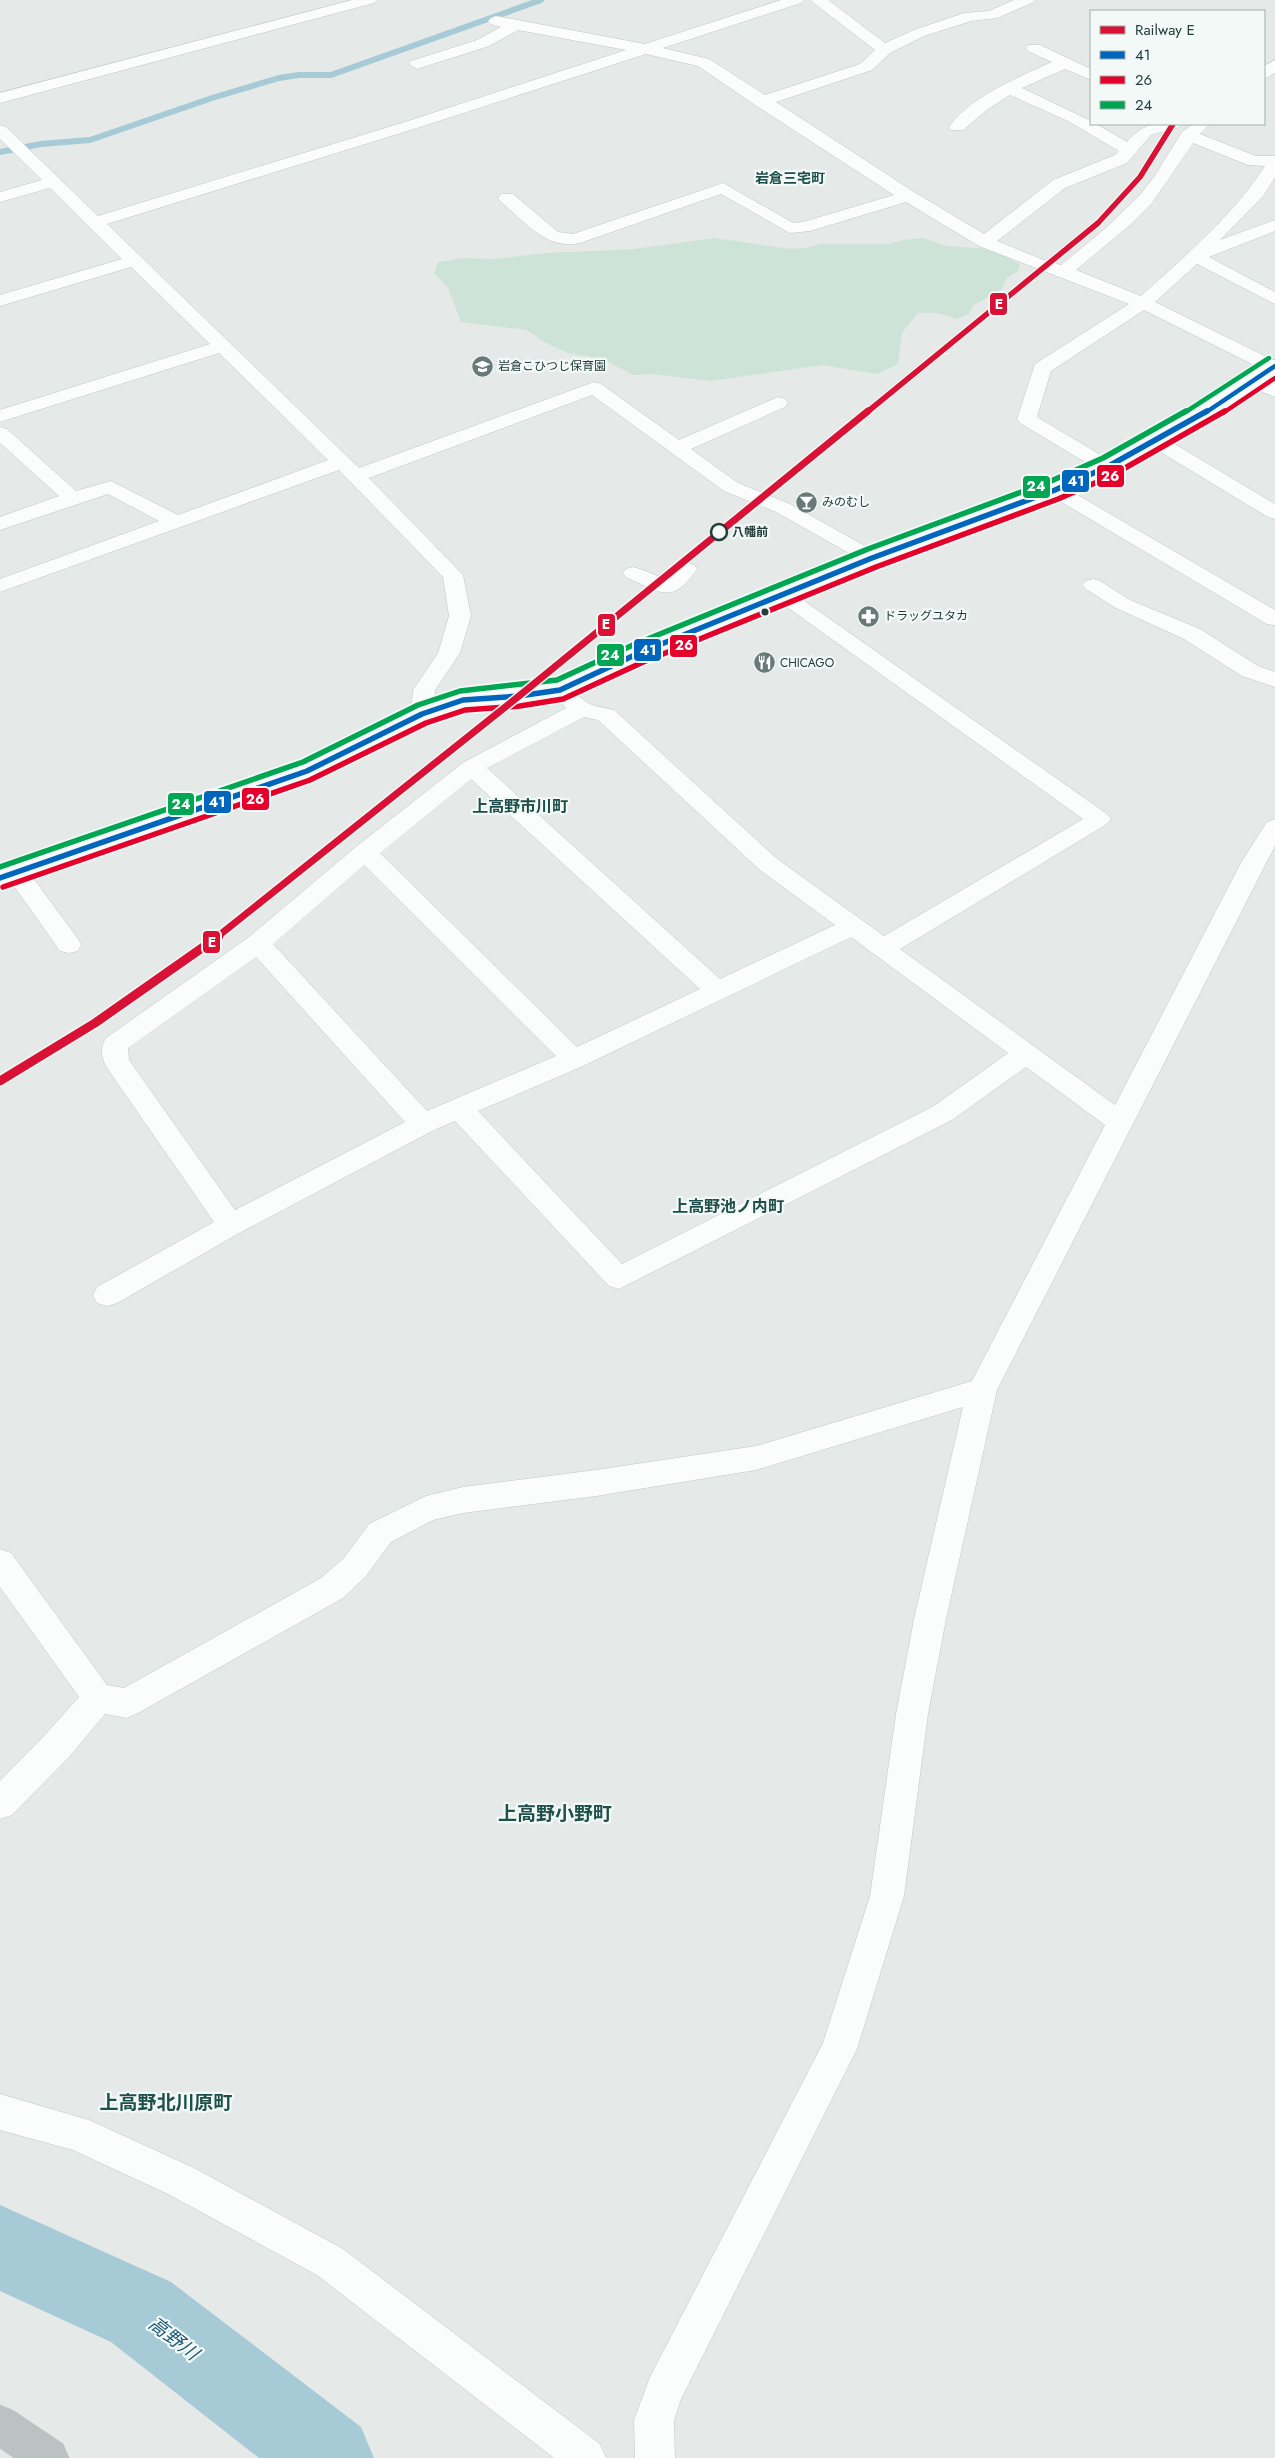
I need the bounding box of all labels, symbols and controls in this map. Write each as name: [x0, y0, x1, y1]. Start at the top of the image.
legend: [1090, 10, 1265, 125]
text: Railway E: [1135, 19, 1195, 41]
text: 41: [1135, 44, 1151, 66]
text: 26: [1135, 69, 1152, 91]
text: 24: [1135, 94, 1153, 116]
district label: 岩倉三宅町: [755, 168, 825, 188]
line badge: E: [989, 292, 1008, 316]
text: E: [995, 294, 1003, 314]
school or university icon: 岩倉こひつじ保育園: [470, 354, 494, 378]
place label: 岩倉こひつじ保育園: [498, 357, 606, 375]
line badge: 26: [1096, 464, 1125, 488]
text: 26: [1101, 466, 1119, 486]
line badge: 41: [1061, 469, 1090, 493]
text: 41: [1068, 471, 1084, 491]
line badge: 24: [1022, 475, 1051, 499]
text: 24: [1027, 476, 1046, 496]
bar icon: みのむし: [794, 490, 818, 514]
place label: みのむし: [822, 493, 870, 511]
marker: 八幡前: [710, 523, 728, 541]
place label: 八幡前: [732, 523, 768, 541]
pharmacy icon: ドラッグユタカ: [856, 604, 880, 628]
unlabelled marker: [760, 607, 770, 617]
place label: ドラッグユタカ: [884, 607, 968, 625]
line badge: E: [597, 613, 616, 637]
text: E: [602, 614, 610, 634]
line badge: 26: [669, 634, 698, 658]
text: 26: [675, 635, 693, 655]
line badge: 41: [633, 638, 662, 662]
text: 41: [640, 640, 656, 660]
line badge: 24: [596, 643, 625, 667]
text: 24: [601, 645, 620, 665]
restaurant icon: CHICAGO: [752, 651, 776, 675]
place label: CHICAGO: [780, 654, 834, 672]
line badge: 26: [241, 787, 270, 811]
text: 26: [246, 789, 264, 809]
line badge: 41: [203, 790, 232, 814]
line badge: 24: [167, 792, 195, 816]
text: 41: [209, 792, 225, 812]
text: 24: [172, 794, 191, 814]
district label: 上高野市川町: [472, 795, 568, 818]
line badge: E: [202, 930, 221, 954]
text: E: [208, 932, 216, 952]
district label: 上高野池ノ内町: [672, 1195, 784, 1218]
district label: 上高野小野町: [498, 1800, 612, 1827]
district label: 上高野北川原町: [99, 2089, 233, 2116]
water label: 高野川: [143, 2310, 206, 2368]

